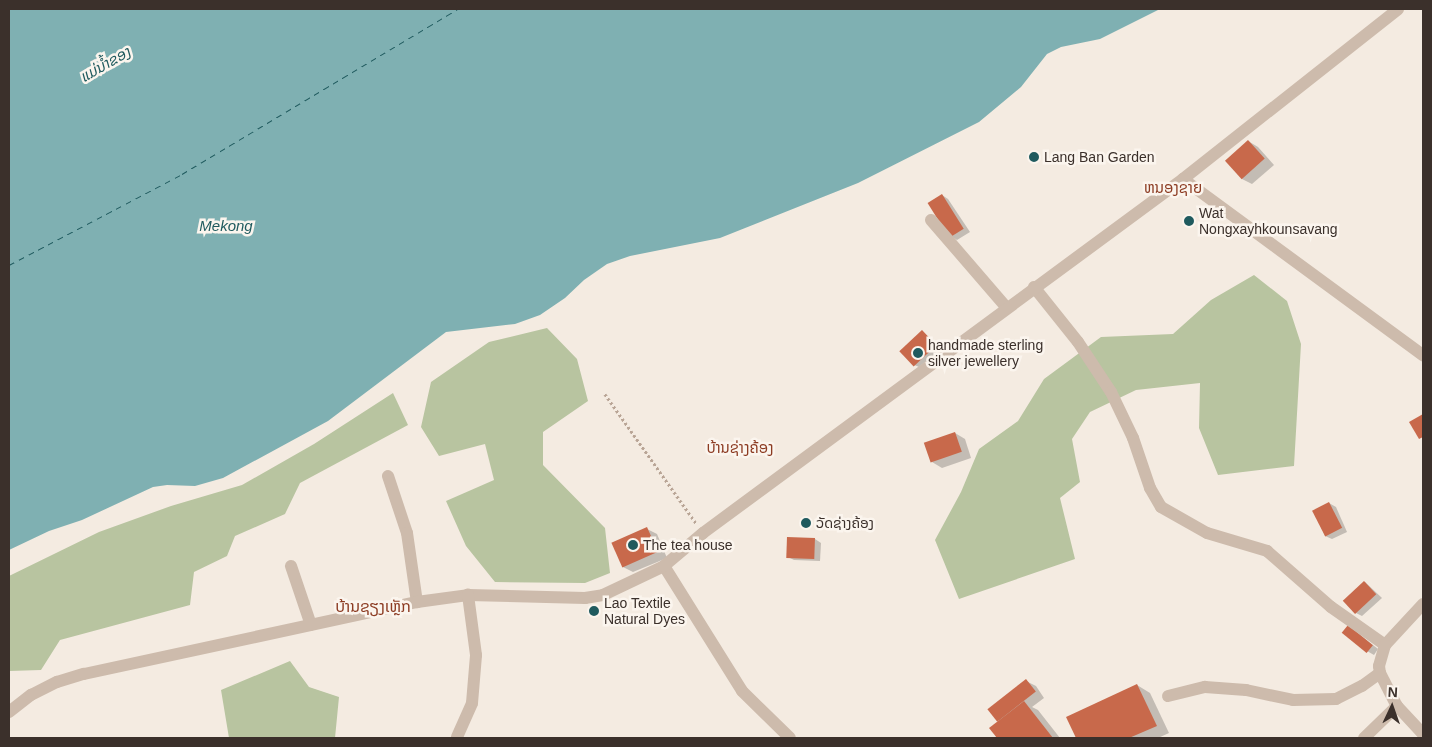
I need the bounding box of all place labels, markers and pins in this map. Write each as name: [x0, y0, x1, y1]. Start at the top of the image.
place label: Lang Ban Garden: [1044, 149, 1155, 165]
marker: Lang Ban Garden: [1028, 151, 1040, 163]
place label: Wat Nongxayhkounsavang: [1199, 205, 1338, 238]
marker: Wat Nongxayhkounsavang: [1183, 215, 1195, 227]
place label: handmade sterling silver jewellery: [928, 337, 1043, 370]
marker: handmade sterling silver jewellery: [912, 347, 924, 359]
place label: ວັດຊ່າງຄ້ອງ: [816, 515, 874, 531]
marker: ວັດຊ່າງຄ້ອງ: [800, 517, 812, 529]
place label: The tea house: [643, 537, 733, 553]
marker: The tea house: [627, 539, 639, 551]
place label: Lao Textile Natural Dyes: [604, 595, 685, 628]
marker: Lao Textile Natural Dyes: [588, 605, 600, 617]

